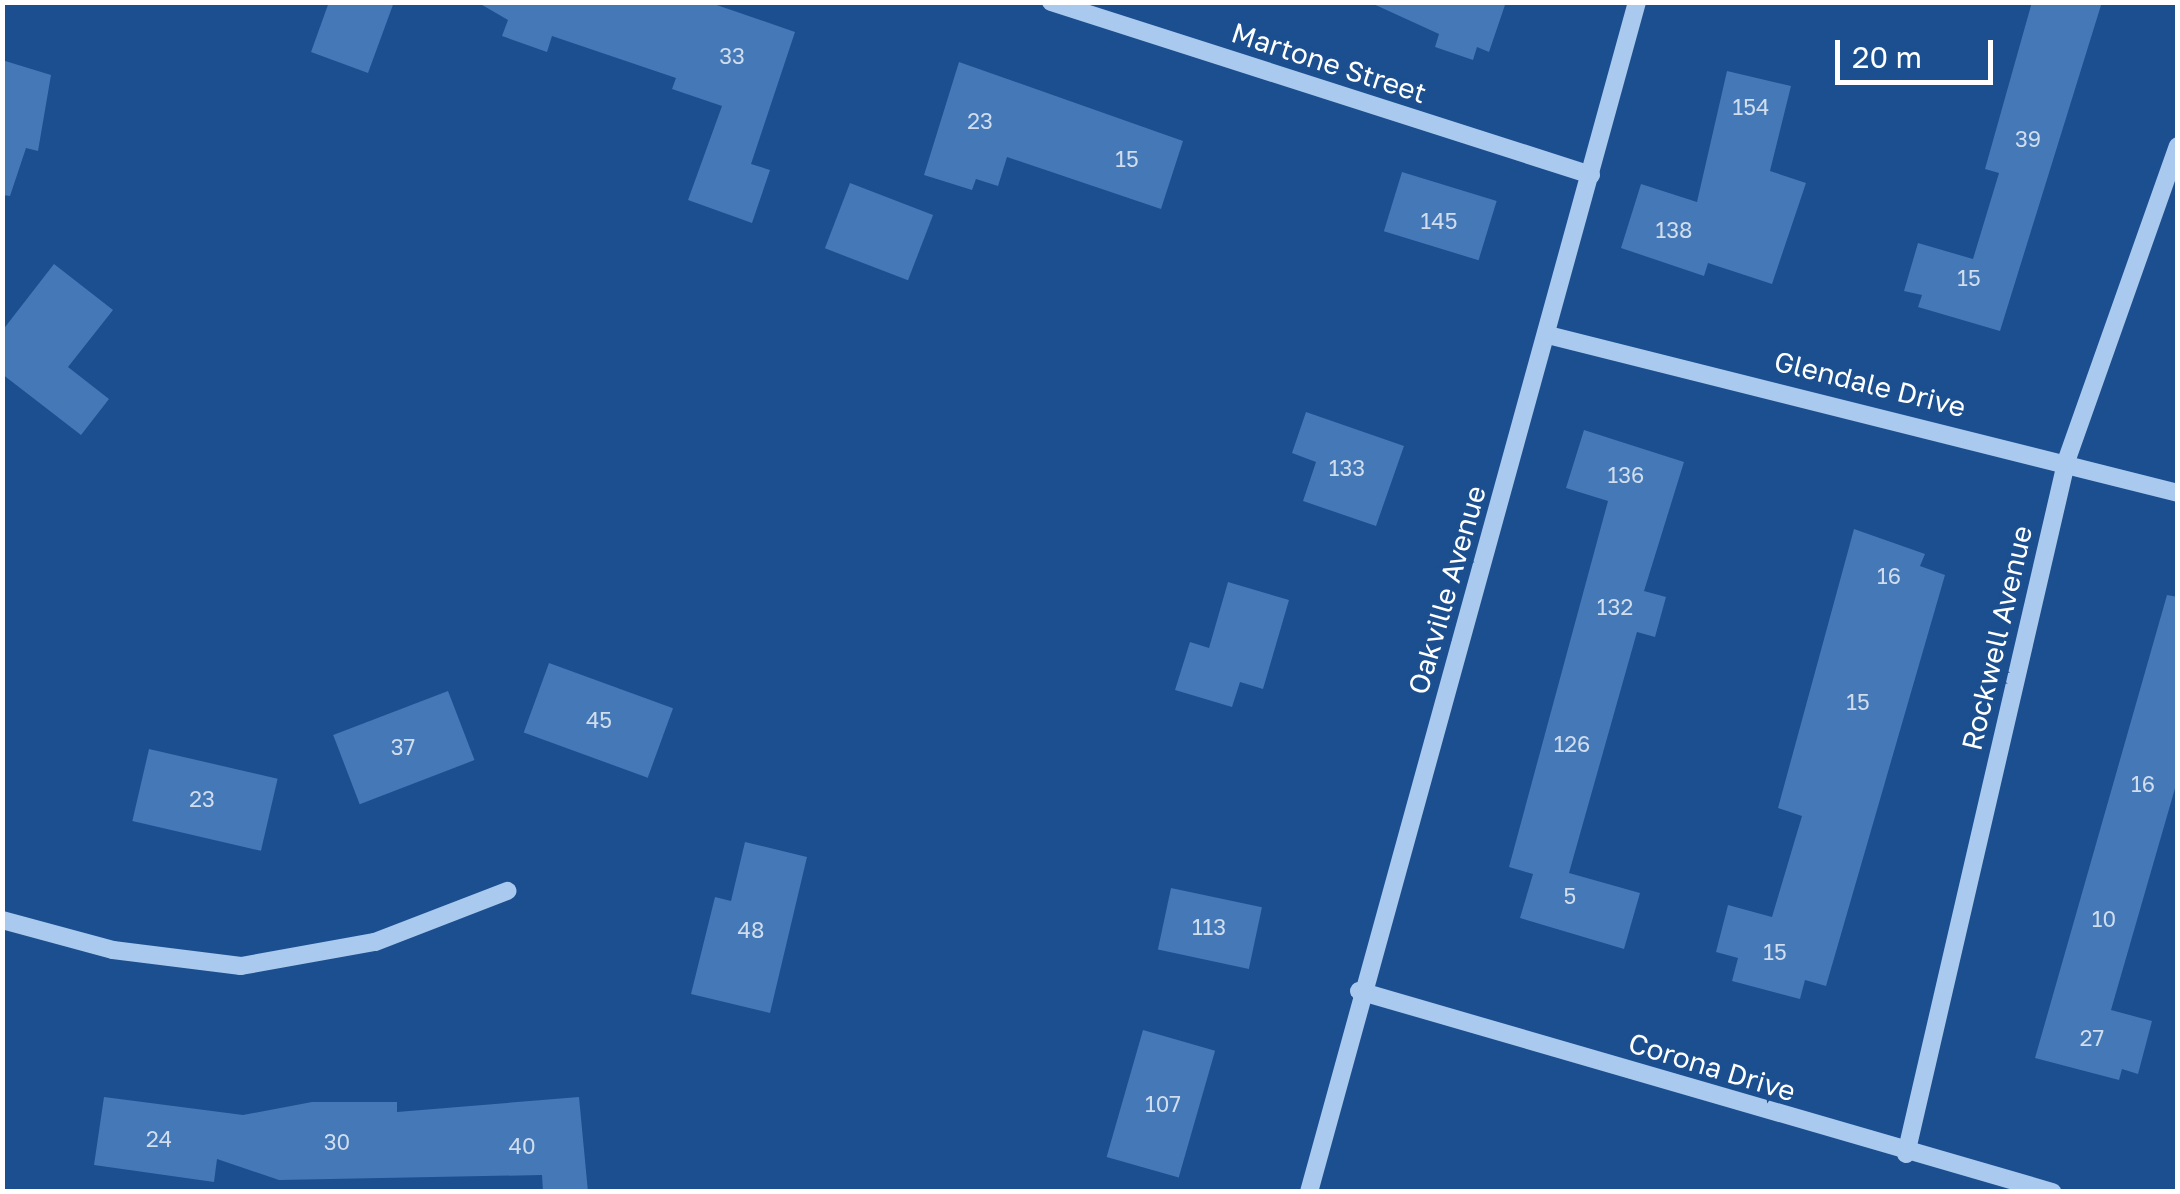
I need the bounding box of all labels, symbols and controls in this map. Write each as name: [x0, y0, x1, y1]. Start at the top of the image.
street label: Martone Street: [1227, 16, 1431, 110]
scale bar: [1840, 20, 1998, 82]
text: 20 m: [1852, 39, 1922, 75]
house number: 33: [719, 43, 745, 69]
house number: 154: [1733, 94, 1769, 120]
house number: 23: [967, 108, 993, 134]
house number: 39: [2015, 126, 2041, 152]
house number: 15: [1115, 146, 1139, 172]
house number: 145: [1421, 208, 1457, 234]
house number: 138: [1656, 217, 1692, 243]
house number: 15: [1957, 265, 1981, 291]
street label: Glendale Drive: [1771, 344, 1969, 424]
house number: 133: [1329, 455, 1365, 481]
house number: 136: [1608, 462, 1644, 488]
street label: Oakville Avenue: [1401, 482, 1493, 698]
street label: Rockwell Avenue: [1955, 522, 2039, 754]
house number: 16: [1877, 563, 1901, 589]
house number: 132: [1597, 594, 1633, 620]
house number: 15: [1846, 689, 1870, 715]
house number: 45: [586, 707, 612, 733]
house number: 126: [1554, 731, 1590, 757]
house number: 37: [391, 734, 415, 760]
house number: 16: [2131, 771, 2155, 797]
house number: 23: [189, 786, 215, 812]
house number: 5: [1564, 883, 1576, 909]
house number: 10: [2092, 906, 2116, 932]
house number: 113: [1192, 914, 1226, 940]
house number: 48: [738, 917, 764, 943]
house number: 15: [1763, 939, 1787, 965]
house number: 27: [2080, 1025, 2104, 1051]
street label: Corona Drive: [1625, 1026, 1799, 1108]
house number: 107: [1145, 1091, 1181, 1117]
house number: 24: [146, 1126, 172, 1152]
house number: 30: [324, 1129, 350, 1155]
house number: 40: [508, 1133, 536, 1159]

